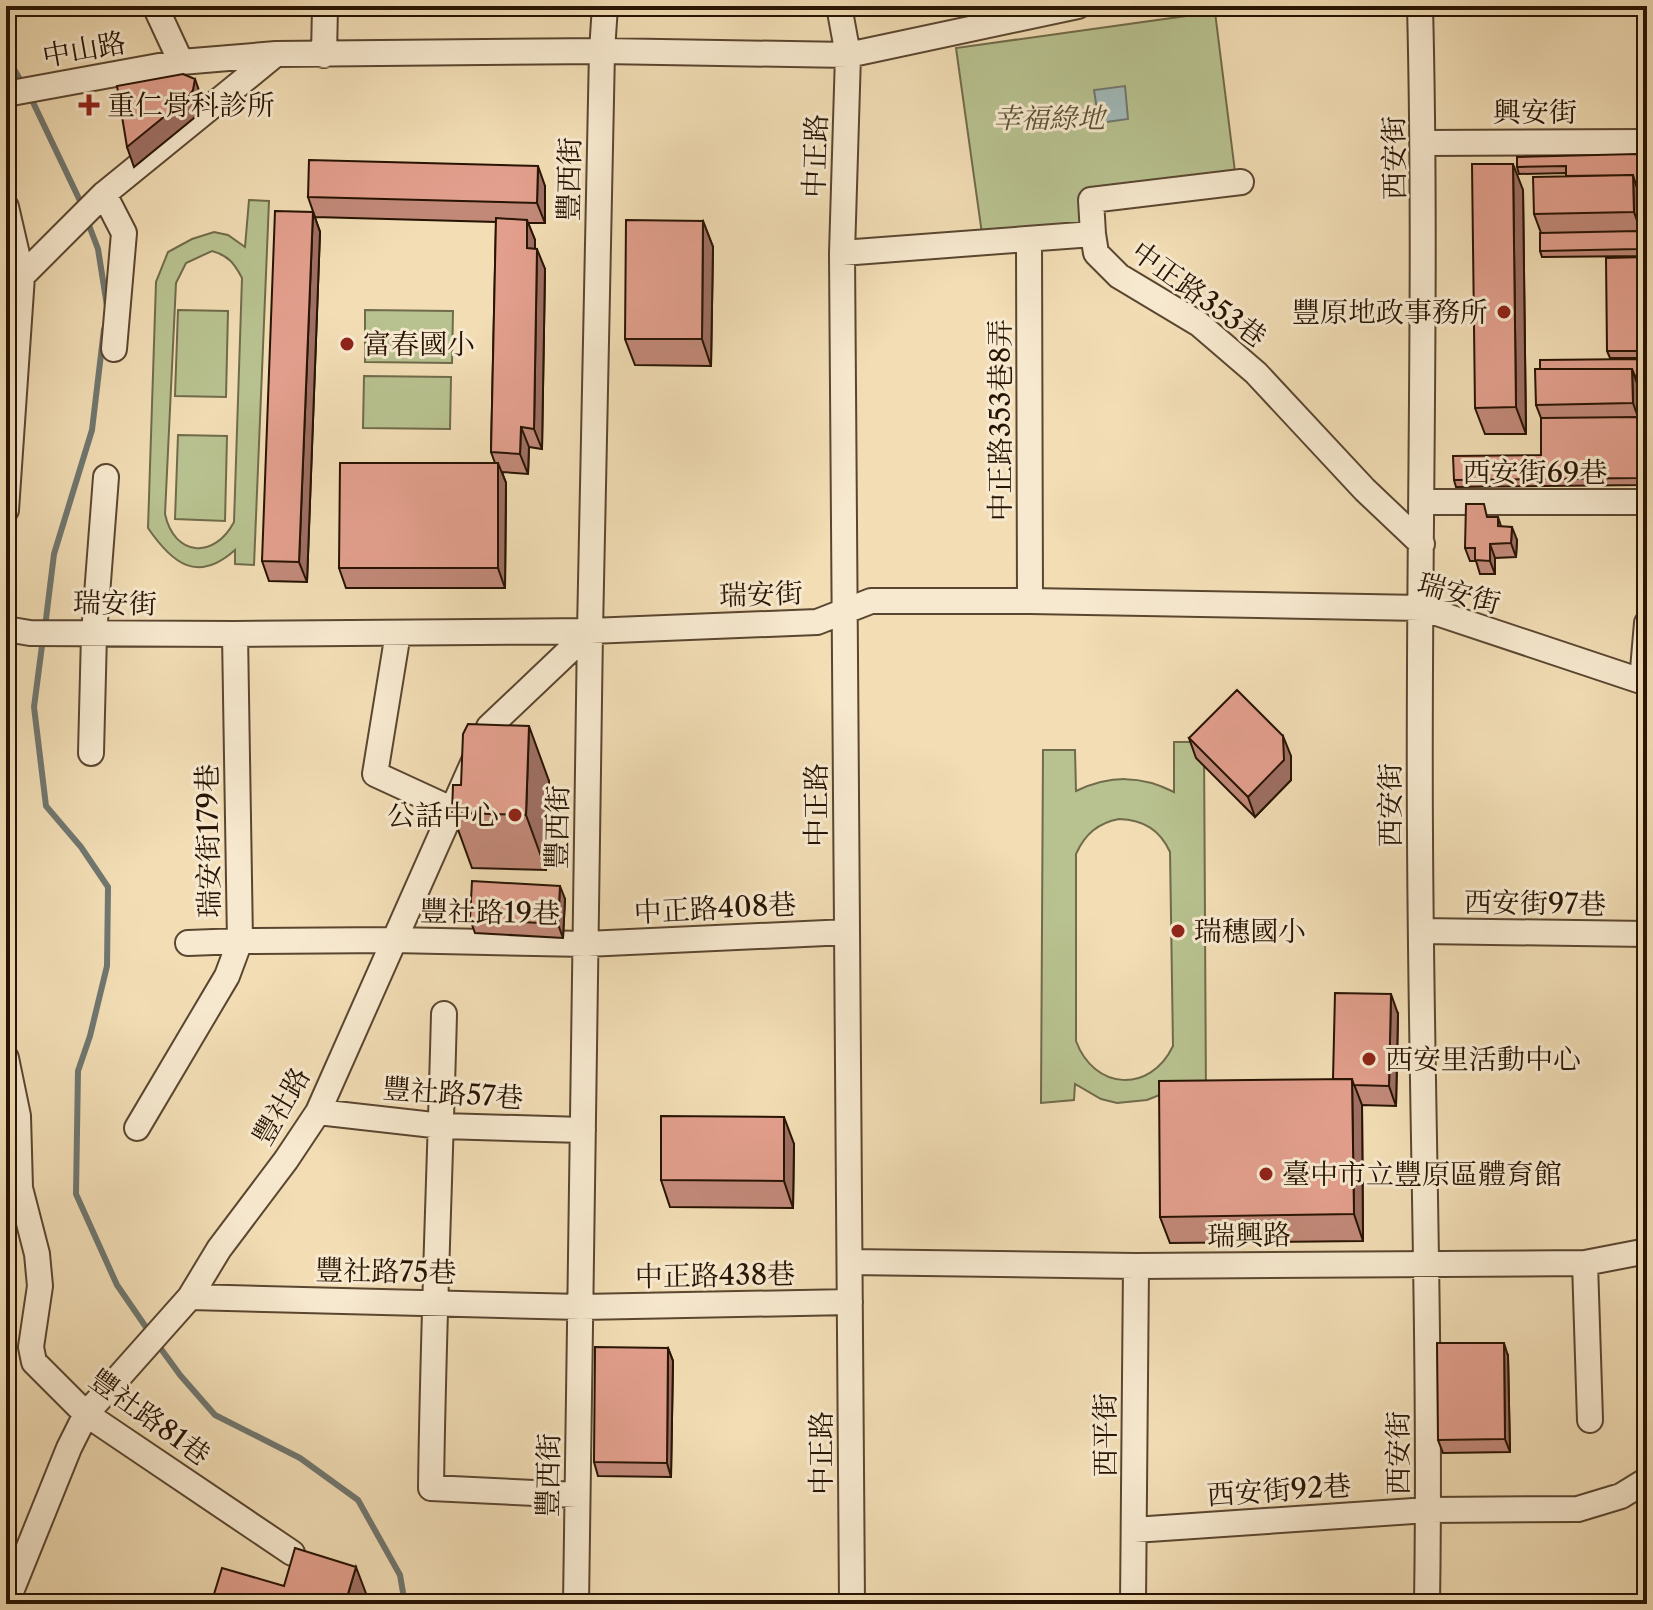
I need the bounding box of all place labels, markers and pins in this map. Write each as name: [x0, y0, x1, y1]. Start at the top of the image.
place label: 重仁骨科診所: [107, 88, 275, 122]
marker: 重仁骨科診所: [78, 94, 100, 116]
place label: 豐原地政事務所: [1292, 295, 1488, 329]
marker: 豐原地政事務所: [1495, 303, 1513, 321]
place label: 富春國小: [363, 327, 475, 361]
marker: 富春國小: [338, 335, 356, 353]
place label: 公話中心: [387, 798, 499, 832]
marker: 公話中心: [506, 806, 524, 824]
place label: 瑞穗國小: [1194, 914, 1306, 948]
marker: 瑞穗國小: [1169, 922, 1187, 940]
place label: 西安里活動中心: [1385, 1042, 1581, 1076]
marker: 西安里活動中心: [1360, 1050, 1378, 1068]
place label: 臺中市立豐原區體育館: [1282, 1157, 1562, 1191]
marker: 臺中市立豐原區體育館: [1257, 1165, 1275, 1183]

